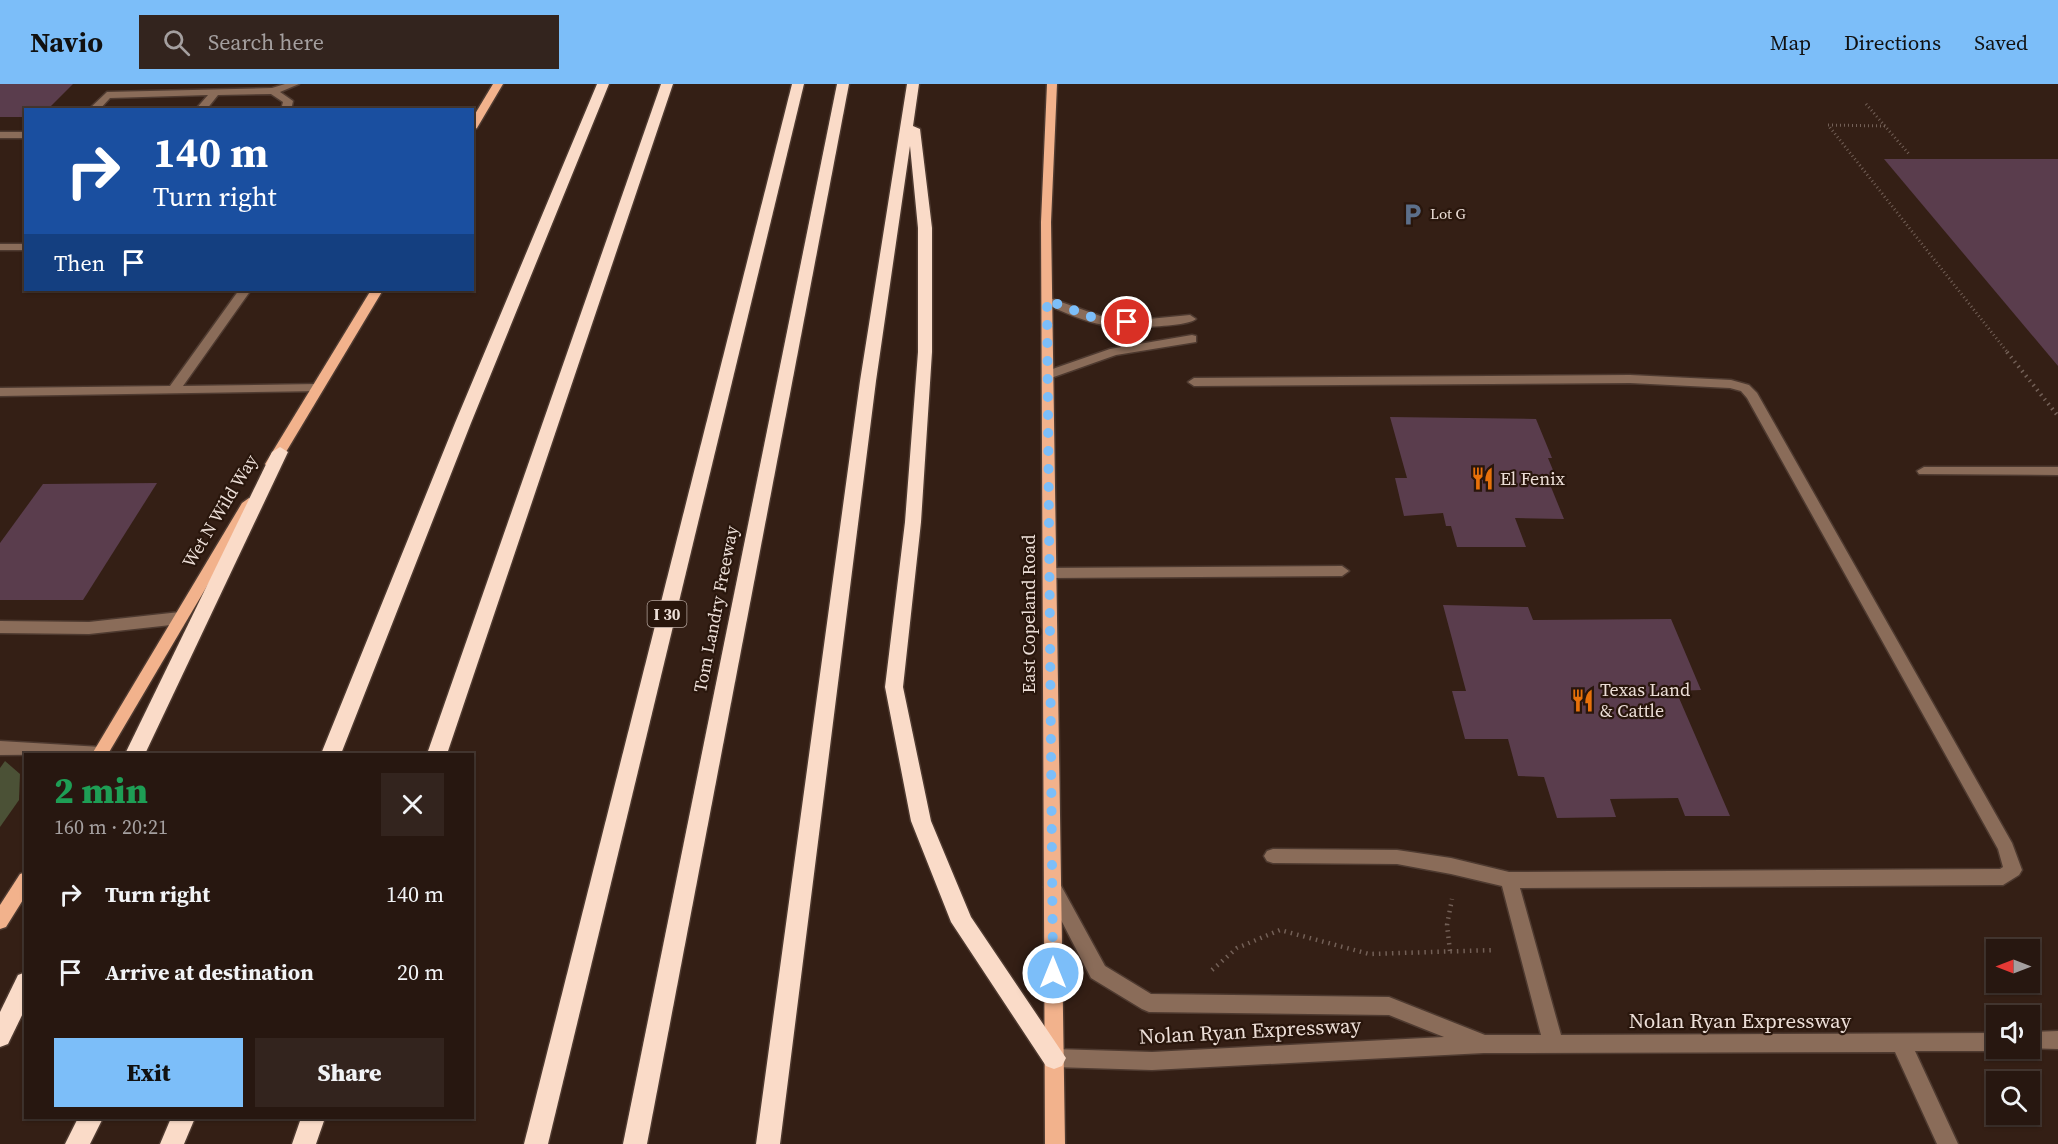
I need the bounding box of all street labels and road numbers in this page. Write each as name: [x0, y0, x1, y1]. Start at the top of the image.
street label: Wet N Wild Way: [176, 449, 264, 572]
street label: Tom Landry Freeway: [687, 523, 744, 694]
street label: East Copeland Road: [1016, 535, 1041, 693]
road number: I 30: [648, 601, 686, 627]
street label: Nolan Ryan Expressway: [1629, 1006, 1852, 1035]
street label: Nolan Ryan Expressway: [1138, 1010, 1362, 1051]

